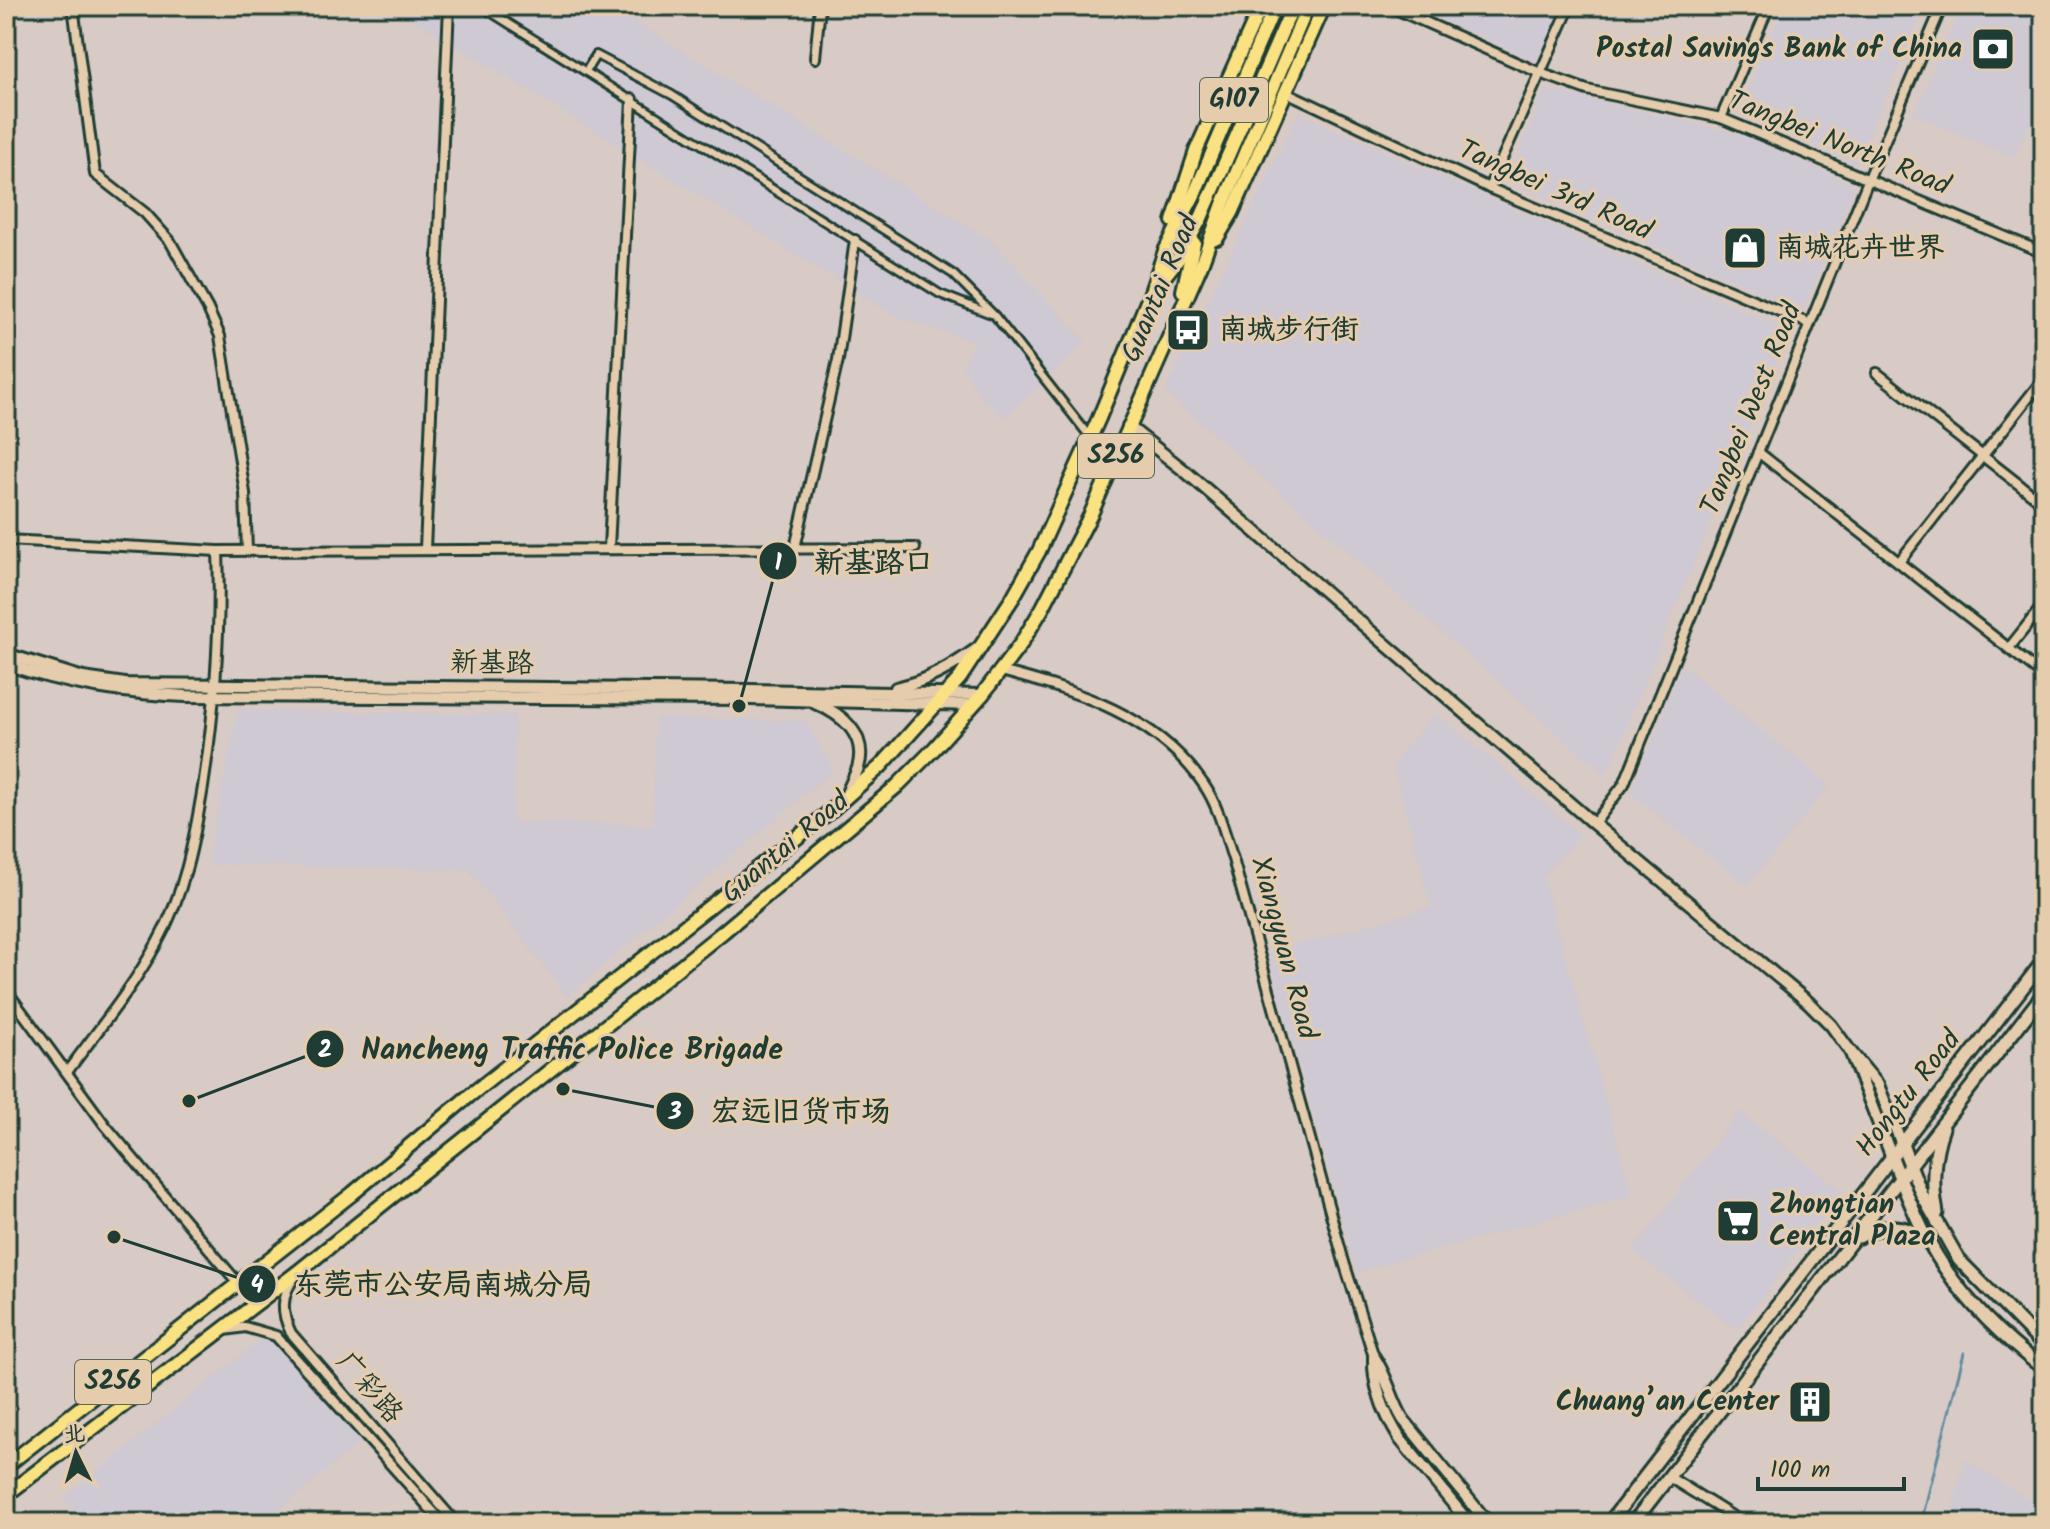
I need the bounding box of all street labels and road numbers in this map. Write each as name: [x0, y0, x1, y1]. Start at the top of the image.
road number: G107: [1200, 78, 1268, 122]
street label: Tangbei North Road: [1721, 79, 1958, 209]
street label: Tangbei 3rd Road: [1451, 128, 1660, 254]
street label: Guantai Road: [1110, 207, 1213, 370]
street label: Tangbei West Road: [1689, 295, 1816, 522]
road number: S256: [1078, 434, 1154, 478]
street label: 新基路: [450, 641, 534, 687]
street label: Guantai Road: [712, 780, 861, 916]
street label: Xiangyuan Road: [1237, 852, 1329, 1045]
street label: Hongtu Road: [1845, 1020, 1974, 1167]
street label: 广彩路: [324, 1342, 414, 1434]
road number: S256: [75, 1360, 151, 1404]

